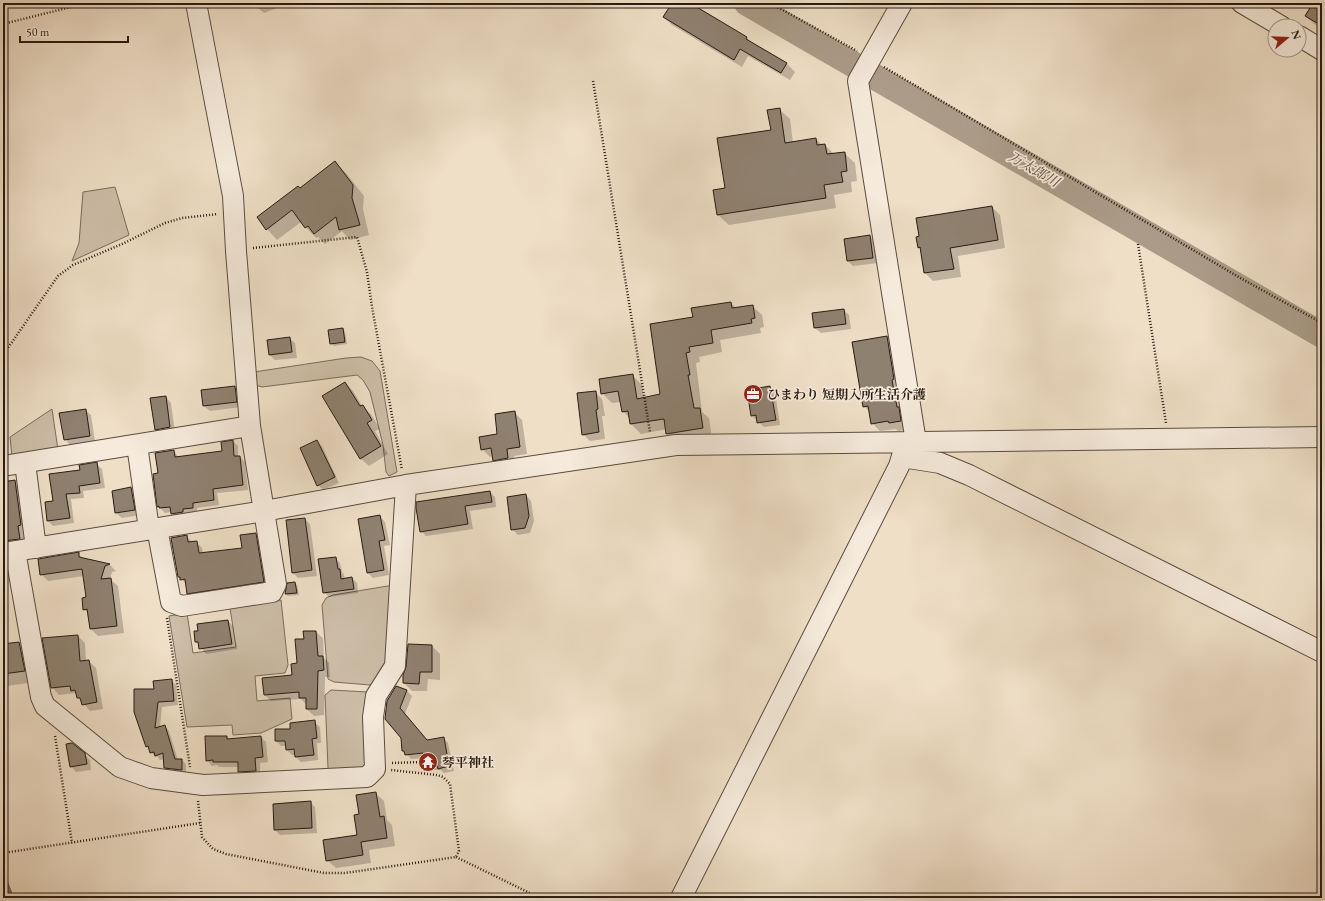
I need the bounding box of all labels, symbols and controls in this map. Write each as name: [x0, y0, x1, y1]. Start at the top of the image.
scale bar: [20, 18, 128, 44]
north arrow: [1267, 18, 1307, 58]
text: 50 m: [26, 24, 50, 40]
text: N: [1288, 28, 1305, 41]
water label: 万太郎川: [1005, 147, 1064, 192]
office icon: ひまわり 短期入所生活介護: [742, 383, 764, 405]
place label: ひまわり 短期入所生活介護: [767, 386, 926, 403]
temple icon: 琴平神社: [417, 751, 439, 773]
place label: 琴平神社: [442, 754, 494, 771]

